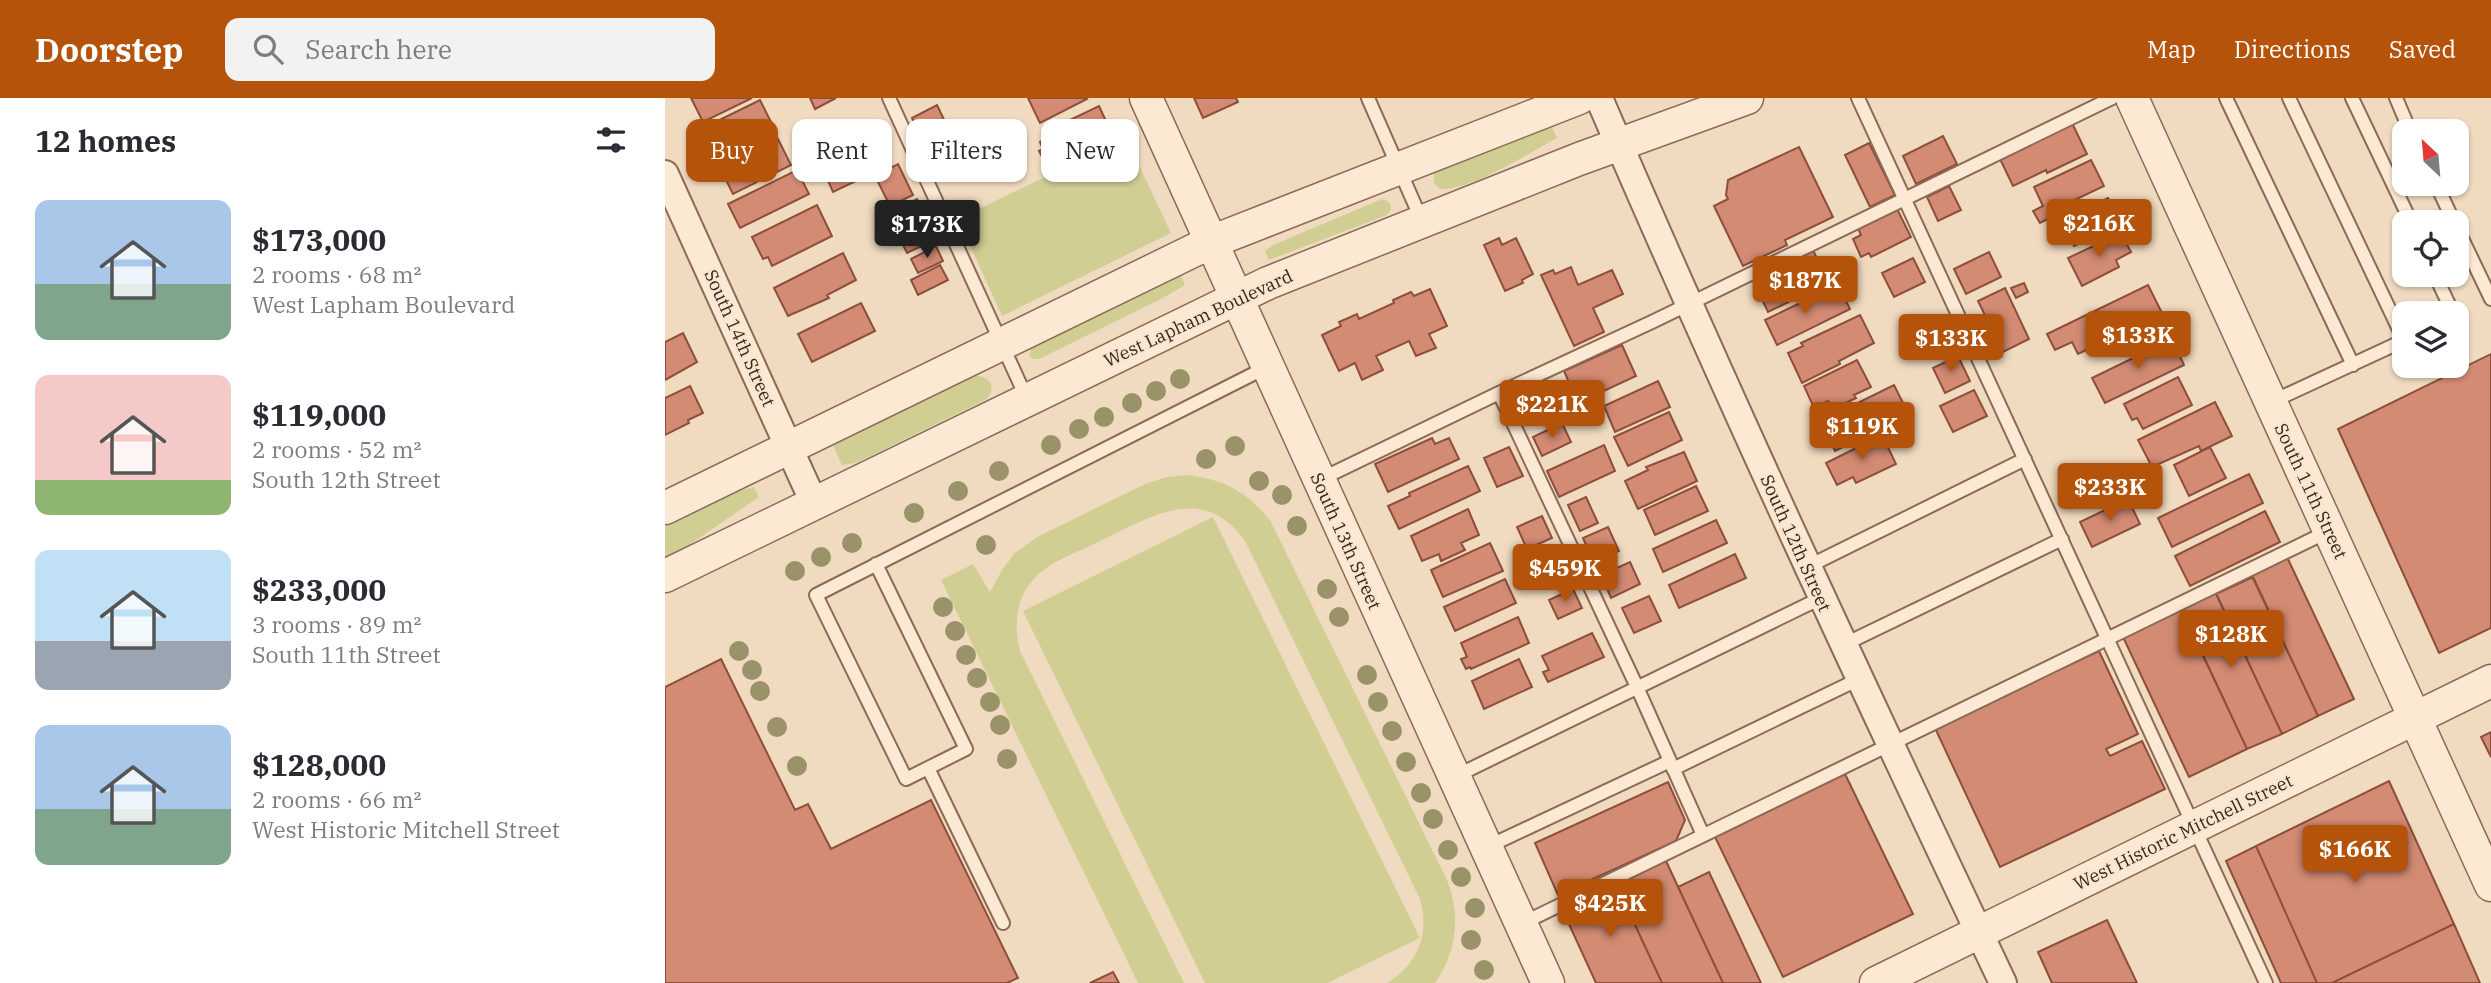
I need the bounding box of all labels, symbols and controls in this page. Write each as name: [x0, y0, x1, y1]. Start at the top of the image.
search box: [225, 18, 715, 81]
text: Doorstep: [35, 28, 183, 71]
icon: search: [249, 30, 287, 68]
text: Search here: [305, 32, 452, 66]
text: Map: [2147, 33, 2196, 65]
text: Directions: [2234, 33, 2351, 65]
text: Saved: [2389, 33, 2456, 65]
chip: Buy: [686, 119, 778, 182]
chip: Rent: [792, 119, 892, 182]
chip: Filters: [906, 119, 1027, 182]
chip: New: [1041, 119, 1139, 182]
north arrow: [2392, 119, 2469, 196]
map controls: [2392, 119, 2469, 378]
text: 12 homes: [35, 121, 176, 160]
icon: filters: [592, 121, 630, 159]
pin: $173K: [878, 200, 976, 260]
pin: $216K: [2050, 200, 2148, 259]
text: $216K: [2063, 207, 2135, 237]
text: $173K: [891, 208, 963, 238]
button: locate: [2392, 210, 2469, 287]
text: $173,000: [252, 220, 386, 259]
icon: home: [91, 228, 175, 312]
pin: $187K: [1756, 256, 1854, 316]
text: 2 rooms · 68 m²: [252, 259, 422, 289]
street label: West Lapham Boulevard: [1100, 264, 1296, 372]
text: $187K: [1769, 264, 1841, 294]
street label: South 14th Street: [699, 266, 781, 410]
text: West Lapham Boulevard: [252, 289, 515, 319]
button: layers: [2392, 301, 2469, 378]
pin: $133K: [2089, 312, 2187, 371]
pin: $133K: [1902, 314, 2000, 374]
text: $133K: [2102, 319, 2174, 349]
text: $133K: [1915, 322, 1987, 352]
pin: $221K: [1503, 380, 1601, 440]
text: $221K: [1516, 388, 1588, 418]
text: $119,000: [252, 395, 386, 434]
pin: $119K: [1813, 402, 1911, 462]
icon: home: [91, 403, 175, 487]
text: $119K: [1826, 410, 1898, 440]
street label: South 11th Street: [2269, 419, 2353, 563]
text: 2 rooms · 52 m²: [252, 434, 422, 464]
text: South 12th Street: [252, 464, 441, 494]
pin: $233K: [2061, 464, 2159, 523]
street label: South 13th Street: [1305, 469, 1387, 613]
street label: South 12th Street: [1755, 471, 1837, 615]
text: $233K: [2074, 471, 2146, 501]
pin: $459K: [1516, 545, 1614, 604]
text: $459K: [1529, 552, 1601, 582]
text: $233,000: [252, 570, 386, 609]
icon: home: [91, 578, 175, 662]
text: 3 rooms · 89 m²: [252, 609, 422, 639]
pin: $128K: [2182, 610, 2280, 670]
text: $128K: [2195, 618, 2267, 648]
text: South 11th Street: [252, 639, 441, 669]
text: $128,000: [252, 745, 386, 784]
icon: home: [91, 753, 175, 837]
street label: West Historic Mitchell Street: [2070, 769, 2296, 895]
text: 2 rooms · 66 m²: [252, 784, 422, 814]
text: West Historic Mitchell Street: [252, 814, 560, 844]
pin: $166K: [2306, 826, 2404, 885]
text: $166K: [2319, 833, 2391, 863]
pin: $425K: [1561, 880, 1659, 939]
text: $425K: [1574, 887, 1646, 917]

